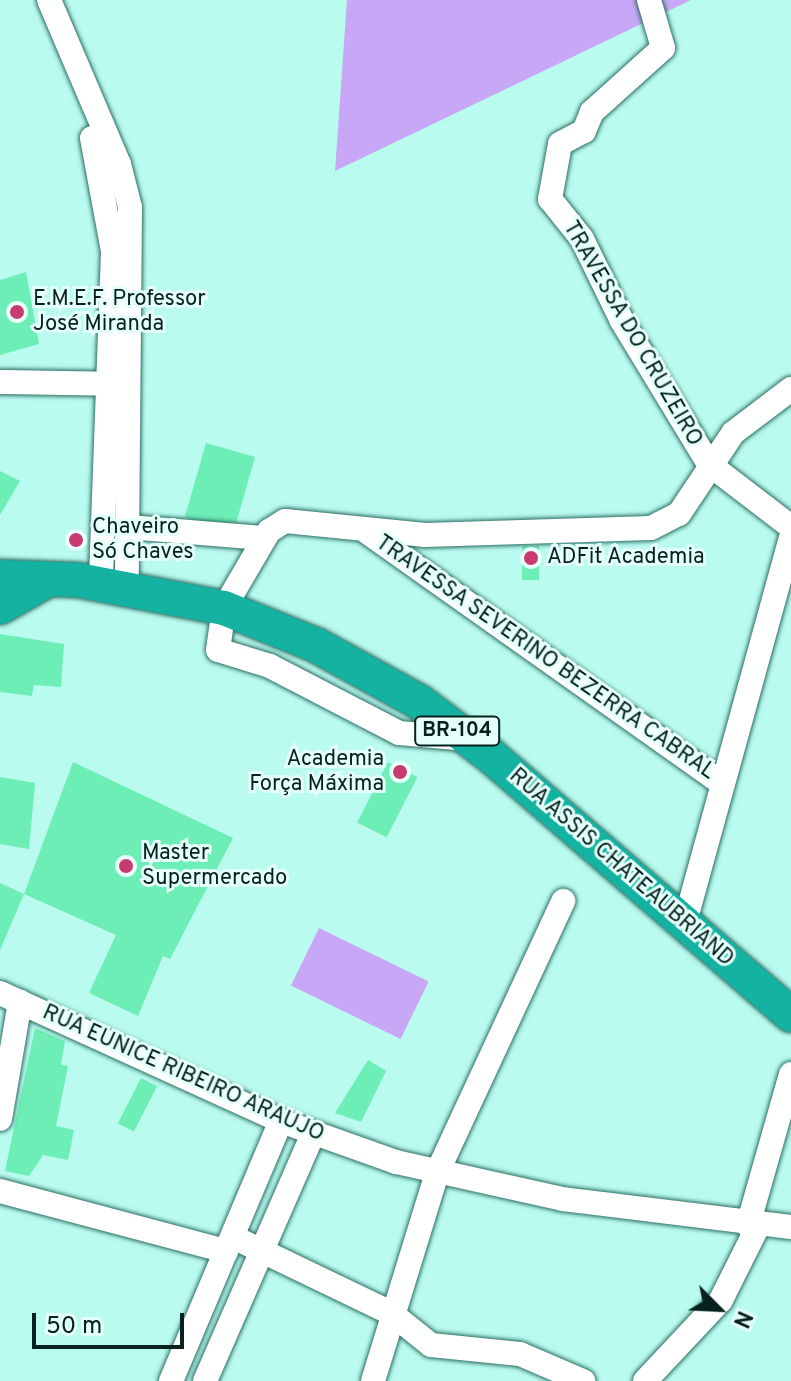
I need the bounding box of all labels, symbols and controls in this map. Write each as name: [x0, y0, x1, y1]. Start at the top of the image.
street label: TRAVESSA DO CRUZEIRO: [556, 216, 708, 452]
place label: E.M.E.F. Professor José Miranda: [33, 286, 206, 338]
marker: E.M.E.F. Professor José Miranda: [8, 303, 26, 321]
place label: Chaveiro Só Chaves: [92, 514, 194, 566]
street label: TRAVESSA SEVERINO BEZERRA CABRAL: [369, 530, 721, 786]
marker: Chaveiro Só Chaves: [67, 531, 85, 549]
place label: ADFit Academia: [547, 545, 705, 571]
marker: ADFit Academia: [522, 549, 540, 567]
road number: BR-104: [413, 715, 501, 747]
place label: Academia Força Máxima: [249, 746, 384, 798]
marker: Academia Força Máxima: [391, 763, 409, 781]
street label: RUA ASSIS CHATEAUBRIAND: [503, 763, 739, 973]
place label: Master Supermercado: [142, 840, 287, 892]
marker: Master Supermercado: [117, 857, 135, 875]
street label: RUA EUNICE RIBEIRO ARAUJO: [37, 999, 329, 1149]
north arrow: [679, 1269, 759, 1349]
scale bar: [36, 1297, 188, 1347]
text: N: [726, 1306, 757, 1332]
text: 50 m: [46, 1312, 102, 1342]

